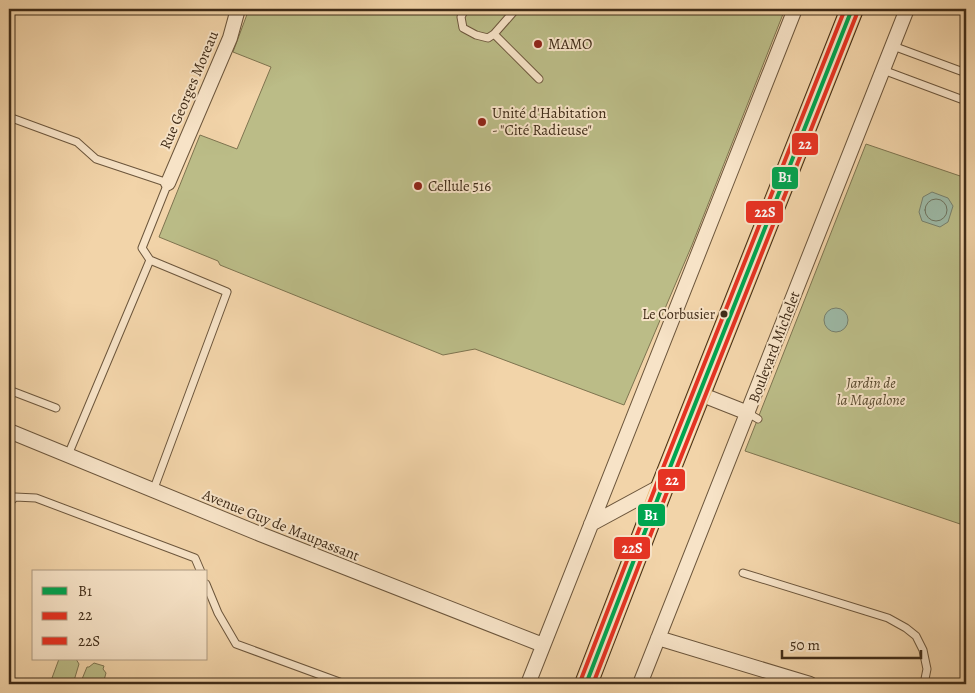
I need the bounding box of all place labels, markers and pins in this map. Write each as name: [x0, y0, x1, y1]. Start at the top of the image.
place label: MAMO: [548, 34, 592, 54]
marker: MAMO: [532, 38, 544, 50]
place label: Unité d'Habitation - "Cité Radieuse": [492, 103, 606, 140]
marker: Unité d'Habitation - "Cité Radieuse": [476, 116, 488, 128]
place label: Cellule 516: [428, 176, 491, 196]
marker: Cellule 516: [412, 180, 424, 192]
place label: Le Corbusier: [642, 305, 716, 324]
marker: Le Corbusier: [719, 309, 729, 319]

